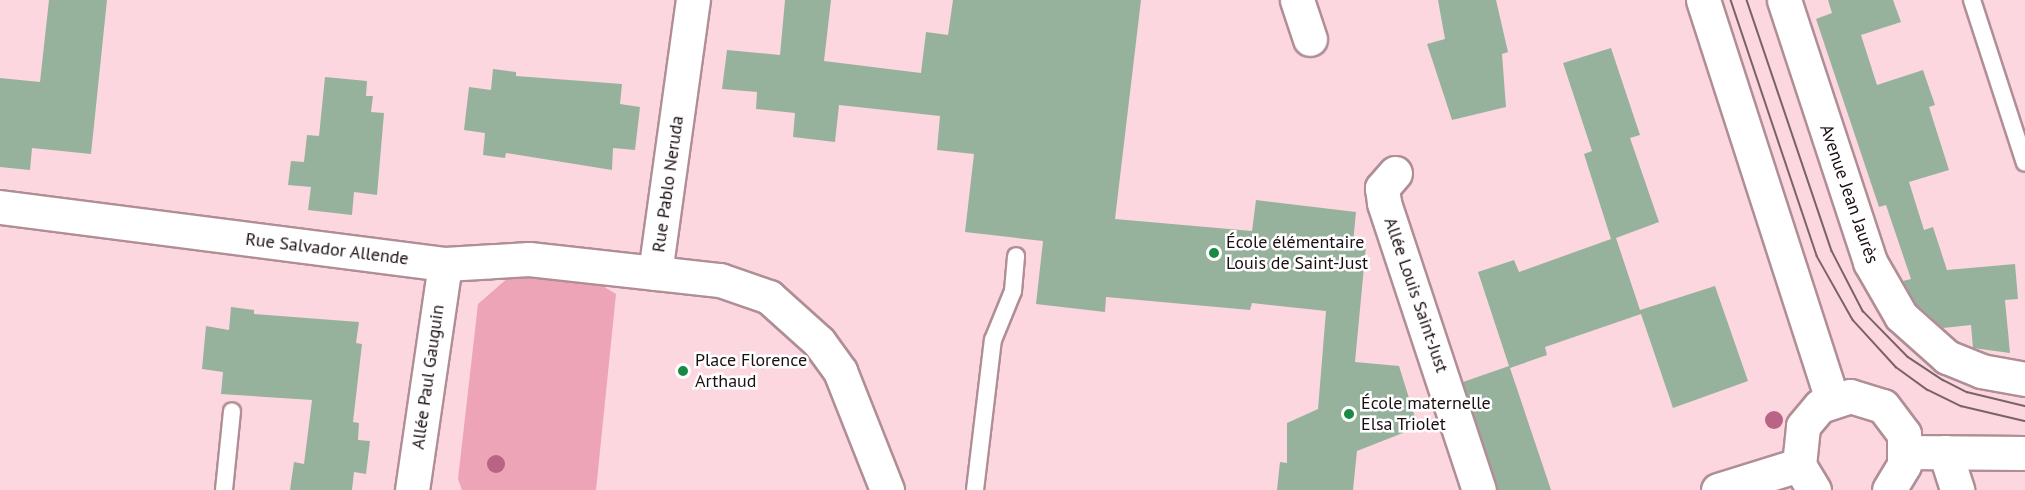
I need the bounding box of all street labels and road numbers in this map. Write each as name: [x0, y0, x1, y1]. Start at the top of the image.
street label: Rue Pablo Neruda: [648, 114, 688, 254]
street label: Avenue Jean Jaurès: [1815, 122, 1883, 266]
street label: Allée Louis Saint-Just: [1379, 215, 1453, 375]
street label: Rue Salvador Allende: [244, 228, 410, 270]
street label: Allée Paul Gauguin: [407, 303, 449, 451]

